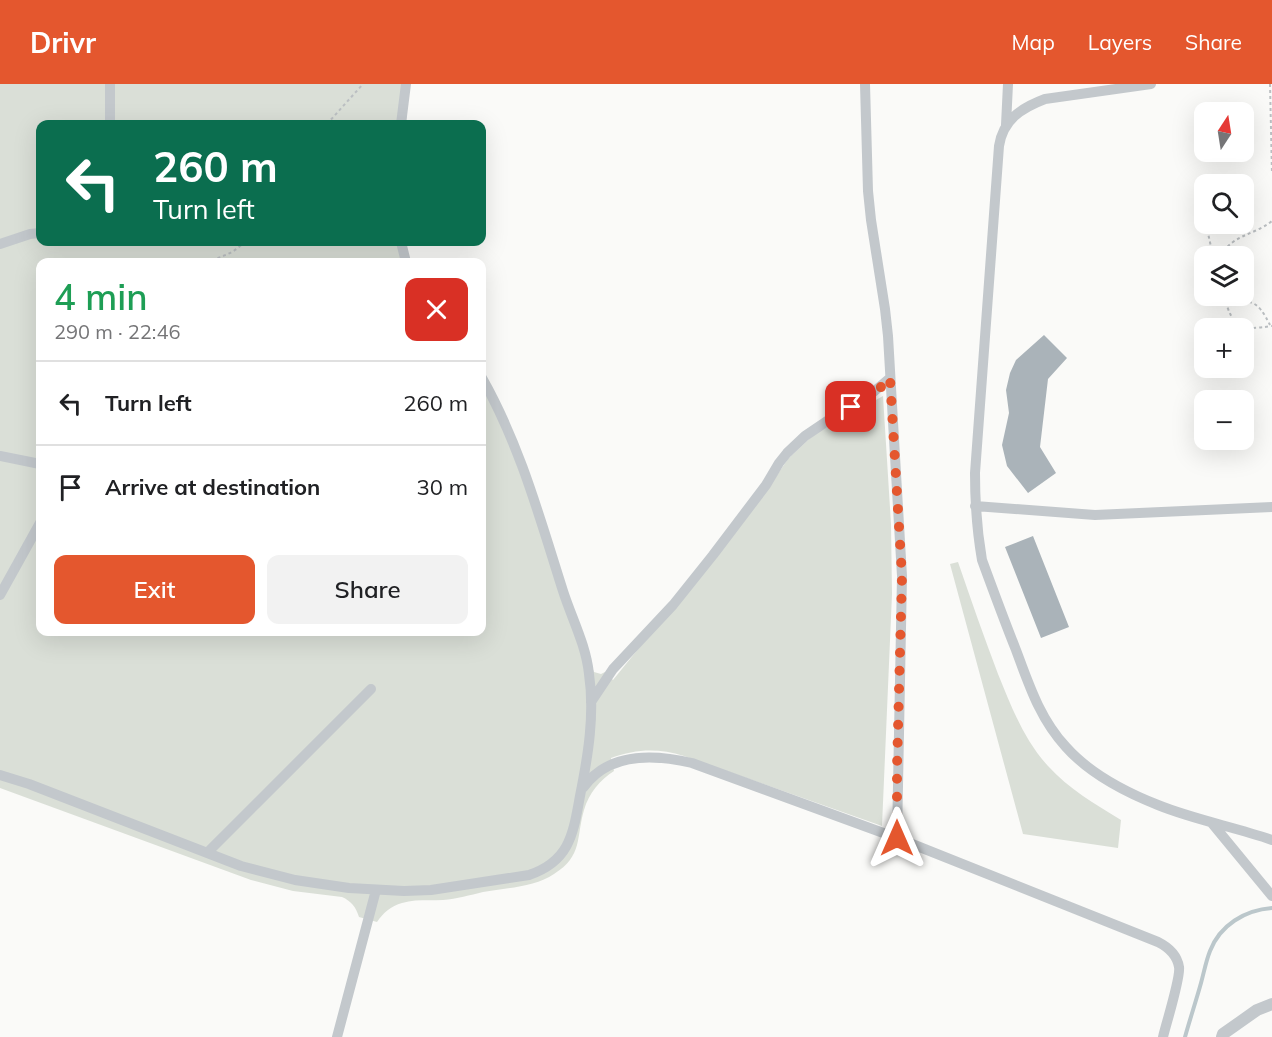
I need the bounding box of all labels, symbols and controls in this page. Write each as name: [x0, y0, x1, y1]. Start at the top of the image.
text: Drivr: [30, 25, 96, 60]
text: Map: [1012, 29, 1055, 55]
text: Layers: [1088, 29, 1152, 55]
text: Share: [1185, 29, 1242, 55]
north arrow: [1194, 102, 1254, 162]
map controls: [1194, 102, 1254, 450]
text: 260 m: [153, 140, 278, 193]
icon: left: [54, 144, 132, 222]
button: search: [1194, 174, 1254, 234]
text: Turn left: [153, 192, 255, 226]
button: layers: [1194, 246, 1254, 306]
text: 4 min: [54, 274, 148, 319]
button: close: [405, 278, 468, 341]
button: +: [1194, 318, 1254, 378]
text: 290 m · 22:46: [54, 319, 180, 344]
pin: [825, 381, 876, 432]
icon: left: [54, 387, 87, 420]
text: Turn left: [105, 389, 192, 417]
text: 260 m: [403, 389, 468, 417]
icon: arrive: [834, 390, 867, 423]
button: −: [1194, 390, 1254, 450]
icon: arrive: [54, 471, 87, 504]
text: Arrive at destination: [105, 473, 320, 501]
text: 30 m: [417, 473, 468, 501]
button: Exit: [54, 555, 255, 624]
button: Share: [267, 555, 468, 624]
position arrow: [865, 806, 929, 870]

